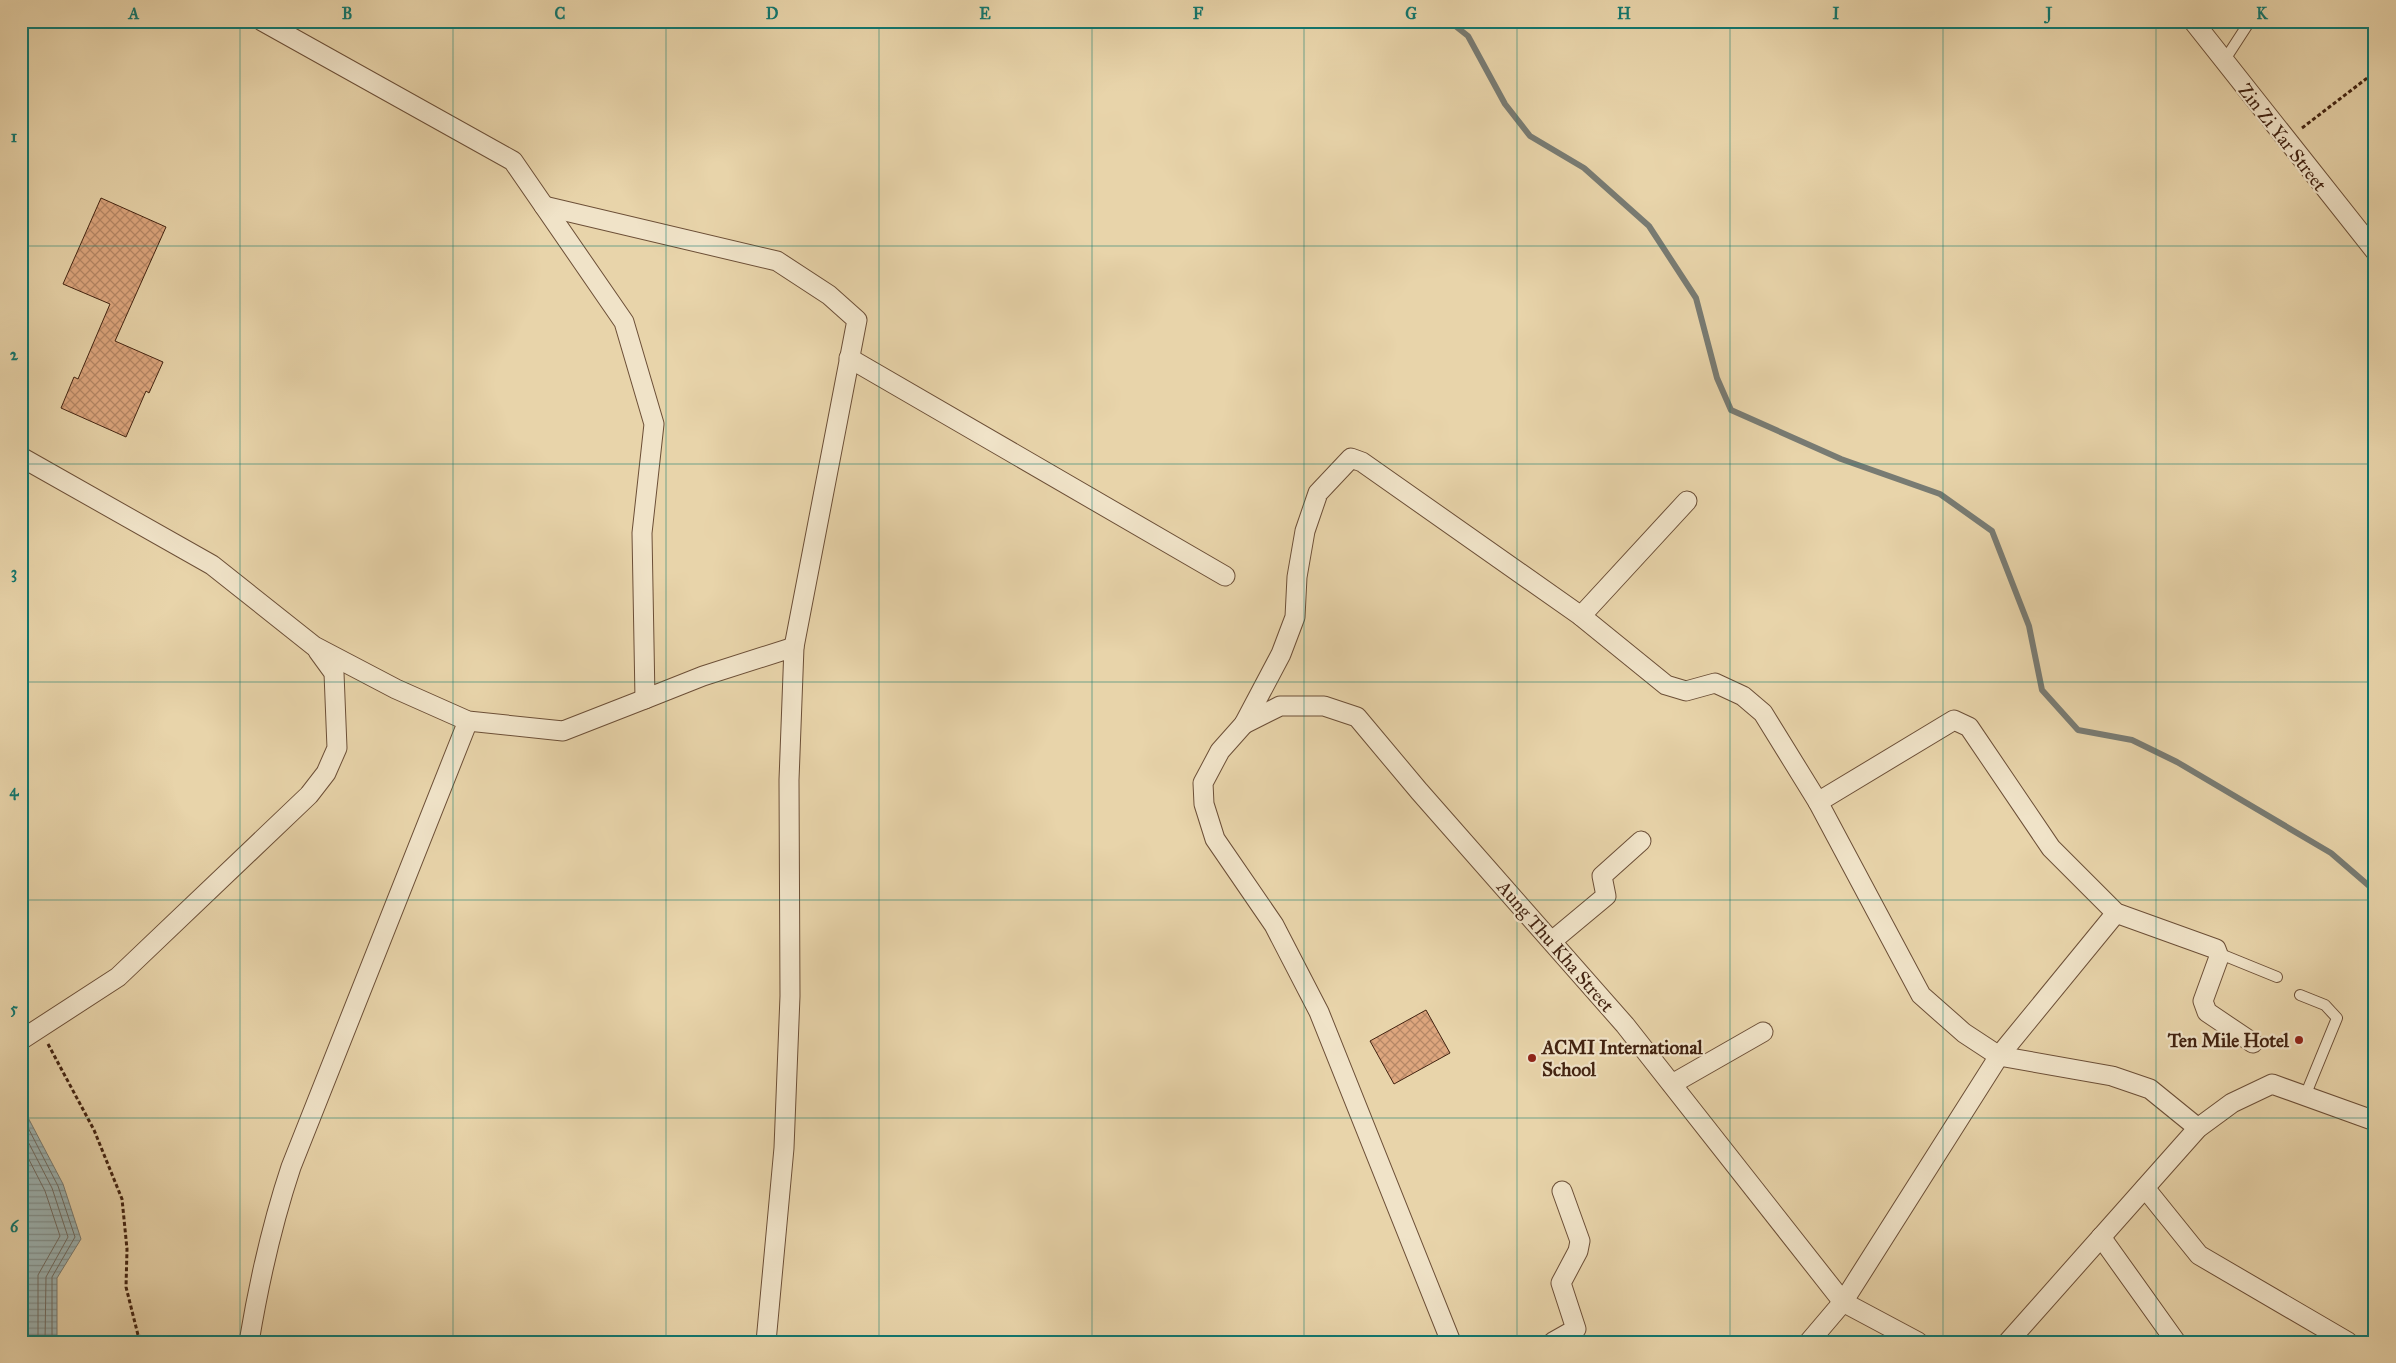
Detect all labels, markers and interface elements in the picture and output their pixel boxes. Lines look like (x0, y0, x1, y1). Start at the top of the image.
text: A (128, 4, 140, 23)
text: B (342, 4, 352, 23)
text: C (555, 4, 566, 23)
text: D (766, 4, 779, 23)
text: E (979, 4, 991, 23)
text: F (1193, 4, 1204, 23)
text: G (1405, 4, 1417, 23)
text: H (1617, 4, 1631, 23)
text: I (1833, 4, 1840, 23)
text: J (2044, 4, 2053, 24)
text: K (2256, 4, 2268, 23)
street label: Zin Zi Yar Street (2234, 79, 2332, 196)
text: 1 (11, 127, 18, 146)
text: 2 (10, 345, 19, 364)
text: 3 (11, 563, 17, 583)
text: 4 (10, 781, 20, 801)
street label: Aung Thu Kha Street (1491, 875, 1619, 1018)
text: 5 (10, 999, 18, 1018)
place label: Ten Mile Hotel (2167, 1029, 2290, 1052)
marker: Ten Mile Hotel (2293, 1034, 2305, 1046)
place label: ACMI International School (1540, 1036, 1703, 1081)
marker: ACMI International School (1526, 1052, 1538, 1064)
text: 6 (10, 1217, 19, 1236)

